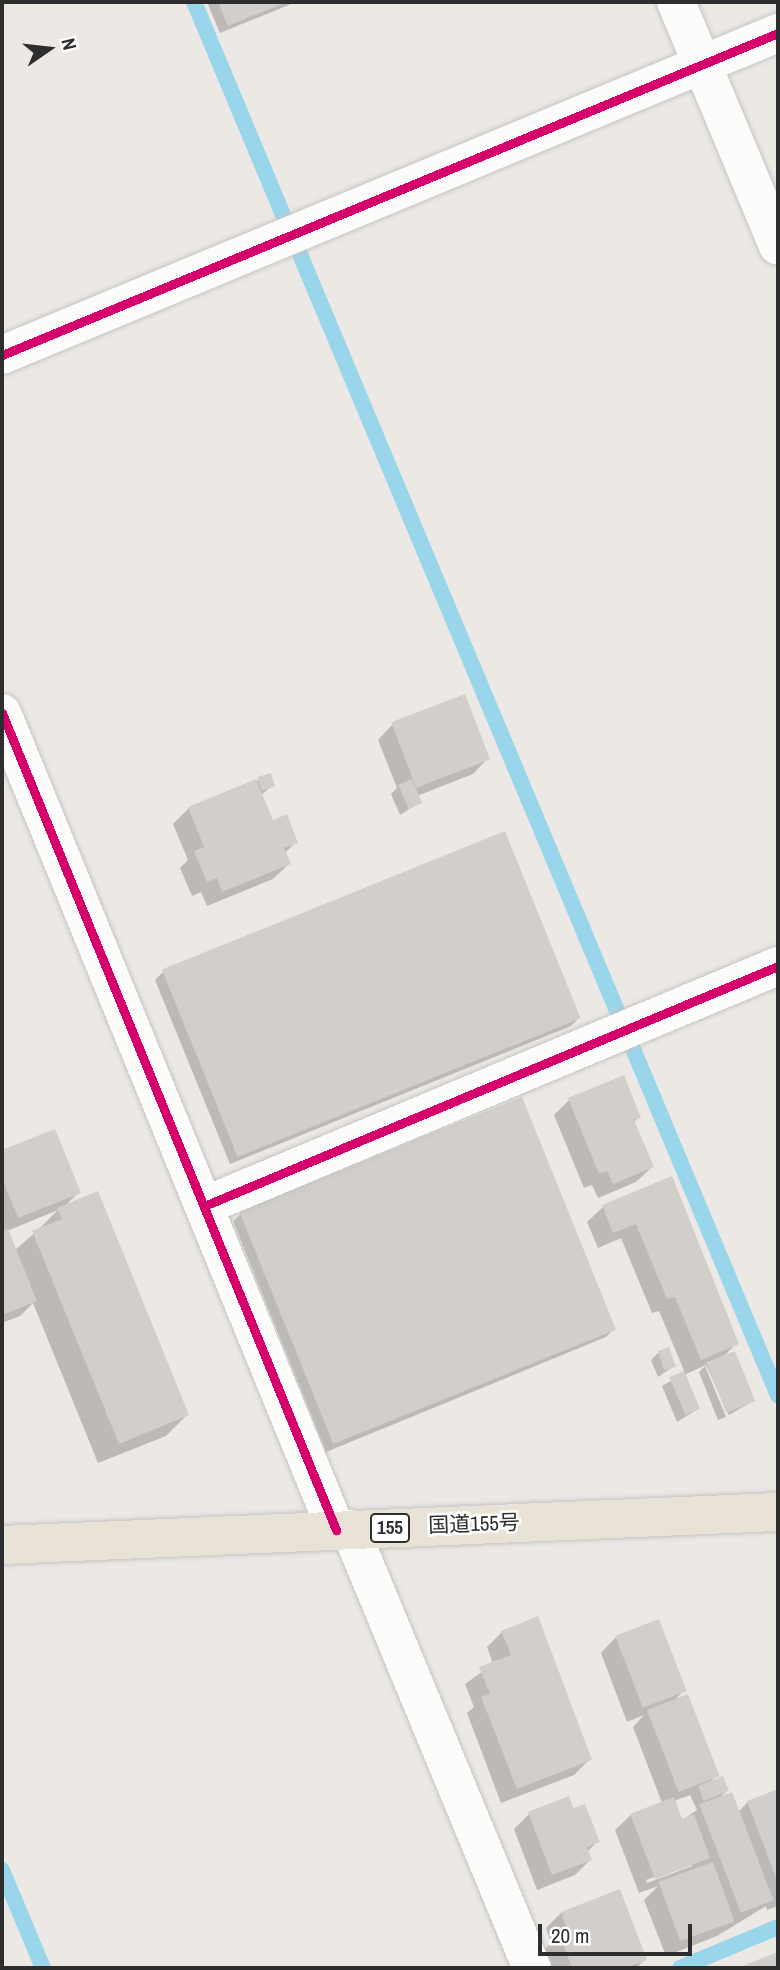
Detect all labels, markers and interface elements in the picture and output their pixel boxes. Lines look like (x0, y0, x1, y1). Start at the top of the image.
north arrow (14, 14, 84, 84)
text: N (55, 35, 83, 53)
street label: 国道155号 (428, 1510, 520, 1538)
road number: 155 (369, 1512, 411, 1544)
scale bar (542, 1910, 696, 1954)
text: 20 m (551, 1921, 589, 1950)

